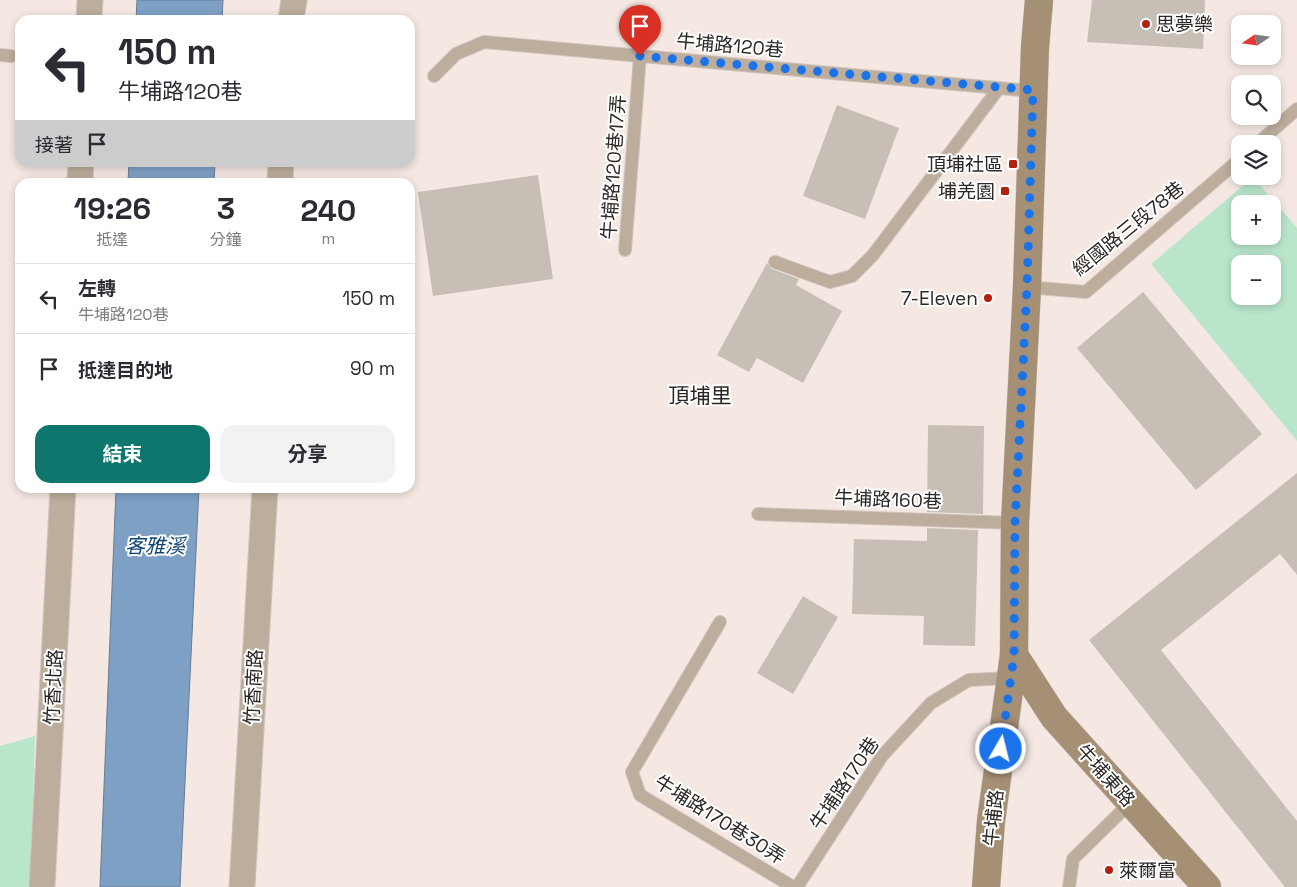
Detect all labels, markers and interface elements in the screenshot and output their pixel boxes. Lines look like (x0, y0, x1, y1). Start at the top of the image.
pin (619, 5, 661, 56)
icon: arrive (626, 12, 654, 40)
place label: 思夢樂 (1156, 12, 1213, 37)
north arrow (1231, 15, 1281, 65)
map controls (1231, 15, 1281, 305)
marker: 思夢樂 (1140, 18, 1152, 30)
street label: 牛埔路120巷 (675, 28, 785, 63)
text: 150 m (118, 30, 216, 74)
icon: left (35, 35, 100, 100)
button: search (1231, 75, 1281, 125)
text: 牛埔路120巷 (118, 77, 243, 105)
street label: 牛埔路120巷17弄 (596, 94, 631, 240)
icon: arrive (83, 130, 111, 158)
text: 接著 (35, 133, 73, 158)
button: layers (1231, 135, 1281, 185)
place label: 頂埔社區 (927, 152, 1003, 177)
marker: 頂埔社區 (1007, 158, 1019, 170)
street label: 經國路三段78巷 (1067, 176, 1189, 281)
place label: 埔羌園 (938, 179, 995, 204)
marker: 埔羌園 (999, 185, 1011, 197)
text: 19:26 (74, 189, 151, 228)
text: 3 (217, 189, 235, 228)
text: 240 (300, 191, 356, 230)
button: + (1231, 195, 1281, 245)
text: m (321, 228, 335, 249)
text: 抵達 (96, 229, 128, 250)
text: 分鐘 (210, 229, 242, 250)
button: − (1231, 255, 1281, 305)
text: 左轉 (78, 276, 116, 301)
icon: left (35, 285, 63, 313)
text: 150 m (342, 286, 395, 311)
place label: 7-Eleven (901, 286, 978, 311)
marker: 7-Eleven (982, 292, 994, 304)
text: 牛埔路120巷 (78, 304, 169, 325)
icon: arrive (35, 355, 63, 383)
text: 90 m (350, 356, 395, 381)
text: 抵達目的地 (78, 358, 173, 383)
district label: 頂埔里 (669, 382, 732, 409)
button: 結束 (35, 425, 210, 483)
button: 分享 (220, 425, 395, 483)
street label: 牛埔路160巷 (834, 485, 942, 514)
water label: 客雅溪 (125, 533, 188, 559)
street label: 竹香北路 (39, 648, 68, 726)
street label: 竹香南路 (239, 648, 268, 726)
position arrow (974, 722, 1026, 774)
street label: 牛埔路170巷 (804, 732, 885, 834)
street label: 牛埔東路 (1071, 739, 1140, 812)
street label: 牛埔路170巷30弄 (650, 769, 790, 870)
street label: 牛埔路 (978, 788, 1009, 848)
place label: 萊爾富 (1119, 858, 1176, 883)
marker: 萊爾富 (1103, 864, 1115, 876)

